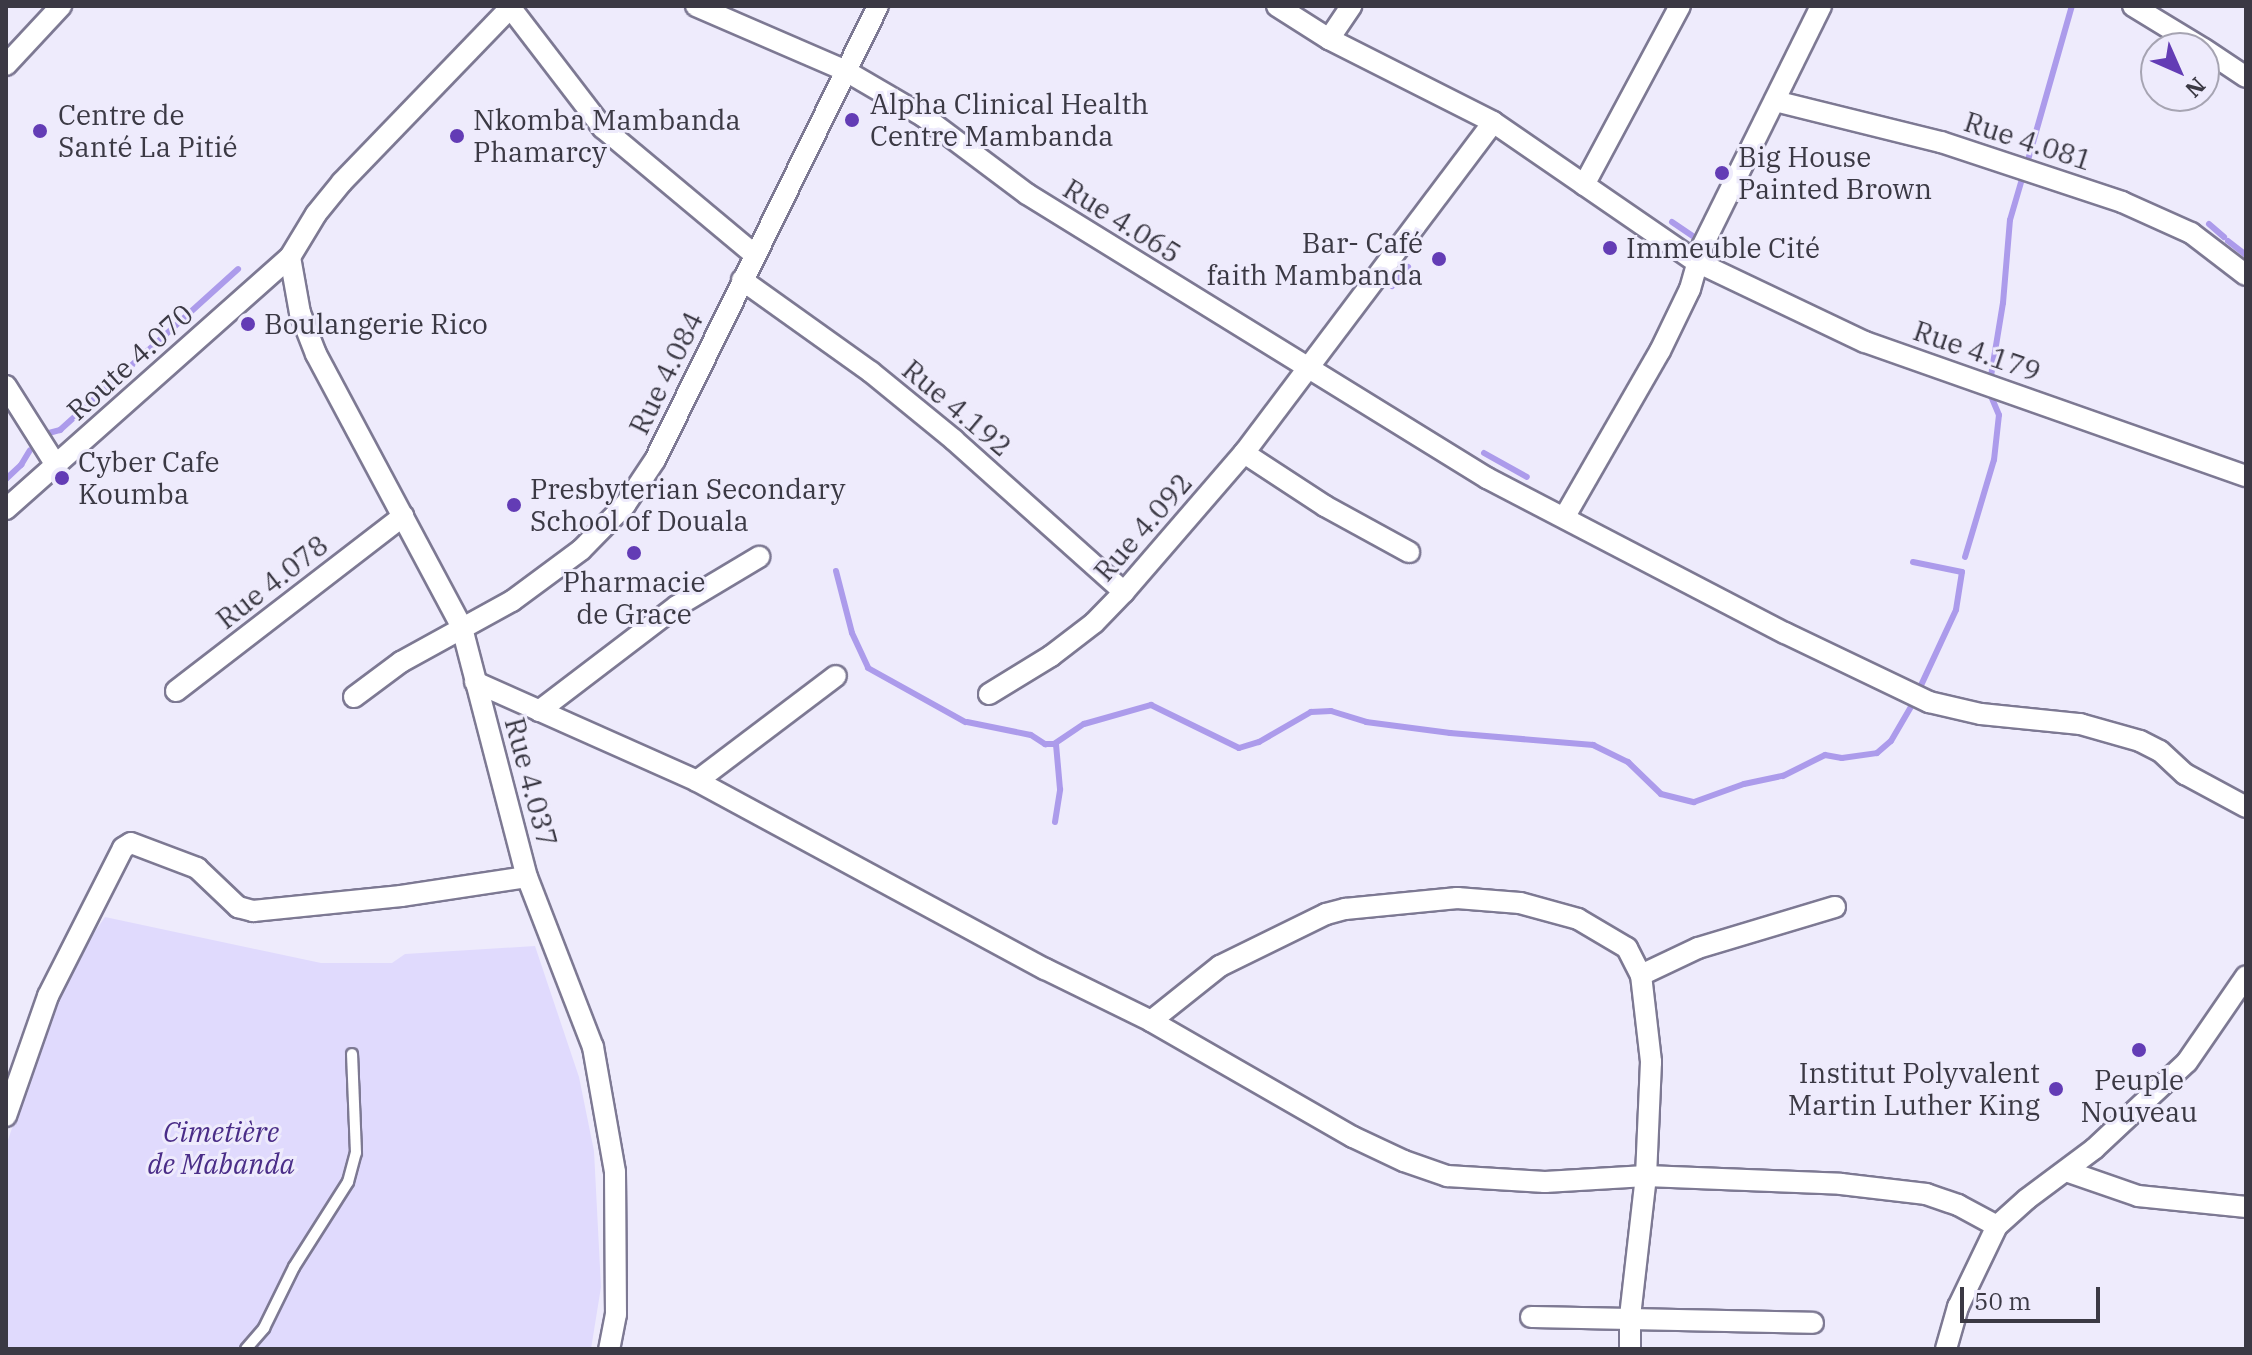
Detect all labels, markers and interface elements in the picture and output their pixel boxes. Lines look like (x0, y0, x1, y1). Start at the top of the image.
north arrow (2140, 32, 2220, 112)
text: N (2180, 72, 2212, 104)
place label: Alpha Clinical Health Centre Mambanda (870, 87, 1149, 153)
place label: Centre de Santé La Pitié (58, 98, 237, 164)
place label: Nkomba Mambanda Phamarcy (473, 103, 741, 169)
street label: Rue 4.081 (1960, 105, 2096, 177)
marker: Alpha Clinical Health Centre Mambanda (841, 109, 863, 131)
marker: Centre de Santé La Pitié (29, 120, 51, 142)
marker: Nkomba Mambanda Phamarcy (448, 127, 466, 145)
place label: Big House Painted Brown (1738, 140, 1932, 206)
marker: Big House Painted Brown (1713, 164, 1731, 182)
street label: Rue 4.065 (1057, 172, 1187, 270)
place label: Bar- Café faith Mambanda (1207, 226, 1423, 292)
place label: Immeuble Cité (1626, 231, 1820, 265)
marker: Immeuble Cité (1601, 239, 1619, 257)
marker: Bar- Café faith Mambanda (1430, 250, 1448, 268)
street label: Route 4.070 (60, 297, 200, 427)
street label: Rue 4.084 (622, 306, 710, 440)
place label: Boulangerie Rico (264, 307, 488, 341)
street label: Rue 4.179 (1909, 314, 2045, 388)
marker: Boulangerie Rico (239, 315, 257, 333)
street label: Rue 4.192 (896, 353, 1018, 463)
place label: Cyber Cafe Koumba (78, 445, 220, 511)
street label: Rue 4.092 (1087, 466, 1199, 588)
marker: Cyber Cafe Koumba (53, 469, 71, 487)
place label: Presbyterian Secondary School of Douala (530, 472, 846, 538)
marker: Presbyterian Secondary School of Douala (505, 496, 523, 514)
street label: Rue 4.078 (210, 528, 334, 636)
marker: Pharmacie de Grace (625, 544, 643, 562)
place label: Pharmacie de Grace (563, 565, 705, 631)
street label: Rue 4.037 (498, 714, 564, 850)
marker: Peuple Nouveau (2130, 1041, 2148, 1059)
place label: Institut Polyvalent Martin Luther King (1788, 1056, 2040, 1122)
place label: Peuple Nouveau (2080, 1063, 2198, 1129)
marker: Institut Polyvalent Martin Luther King (2047, 1080, 2065, 1098)
park label: Cimetière de Mabanda (147, 1115, 295, 1181)
scale bar (1964, 1271, 2104, 1321)
text: 50 m (1974, 1285, 2031, 1317)

